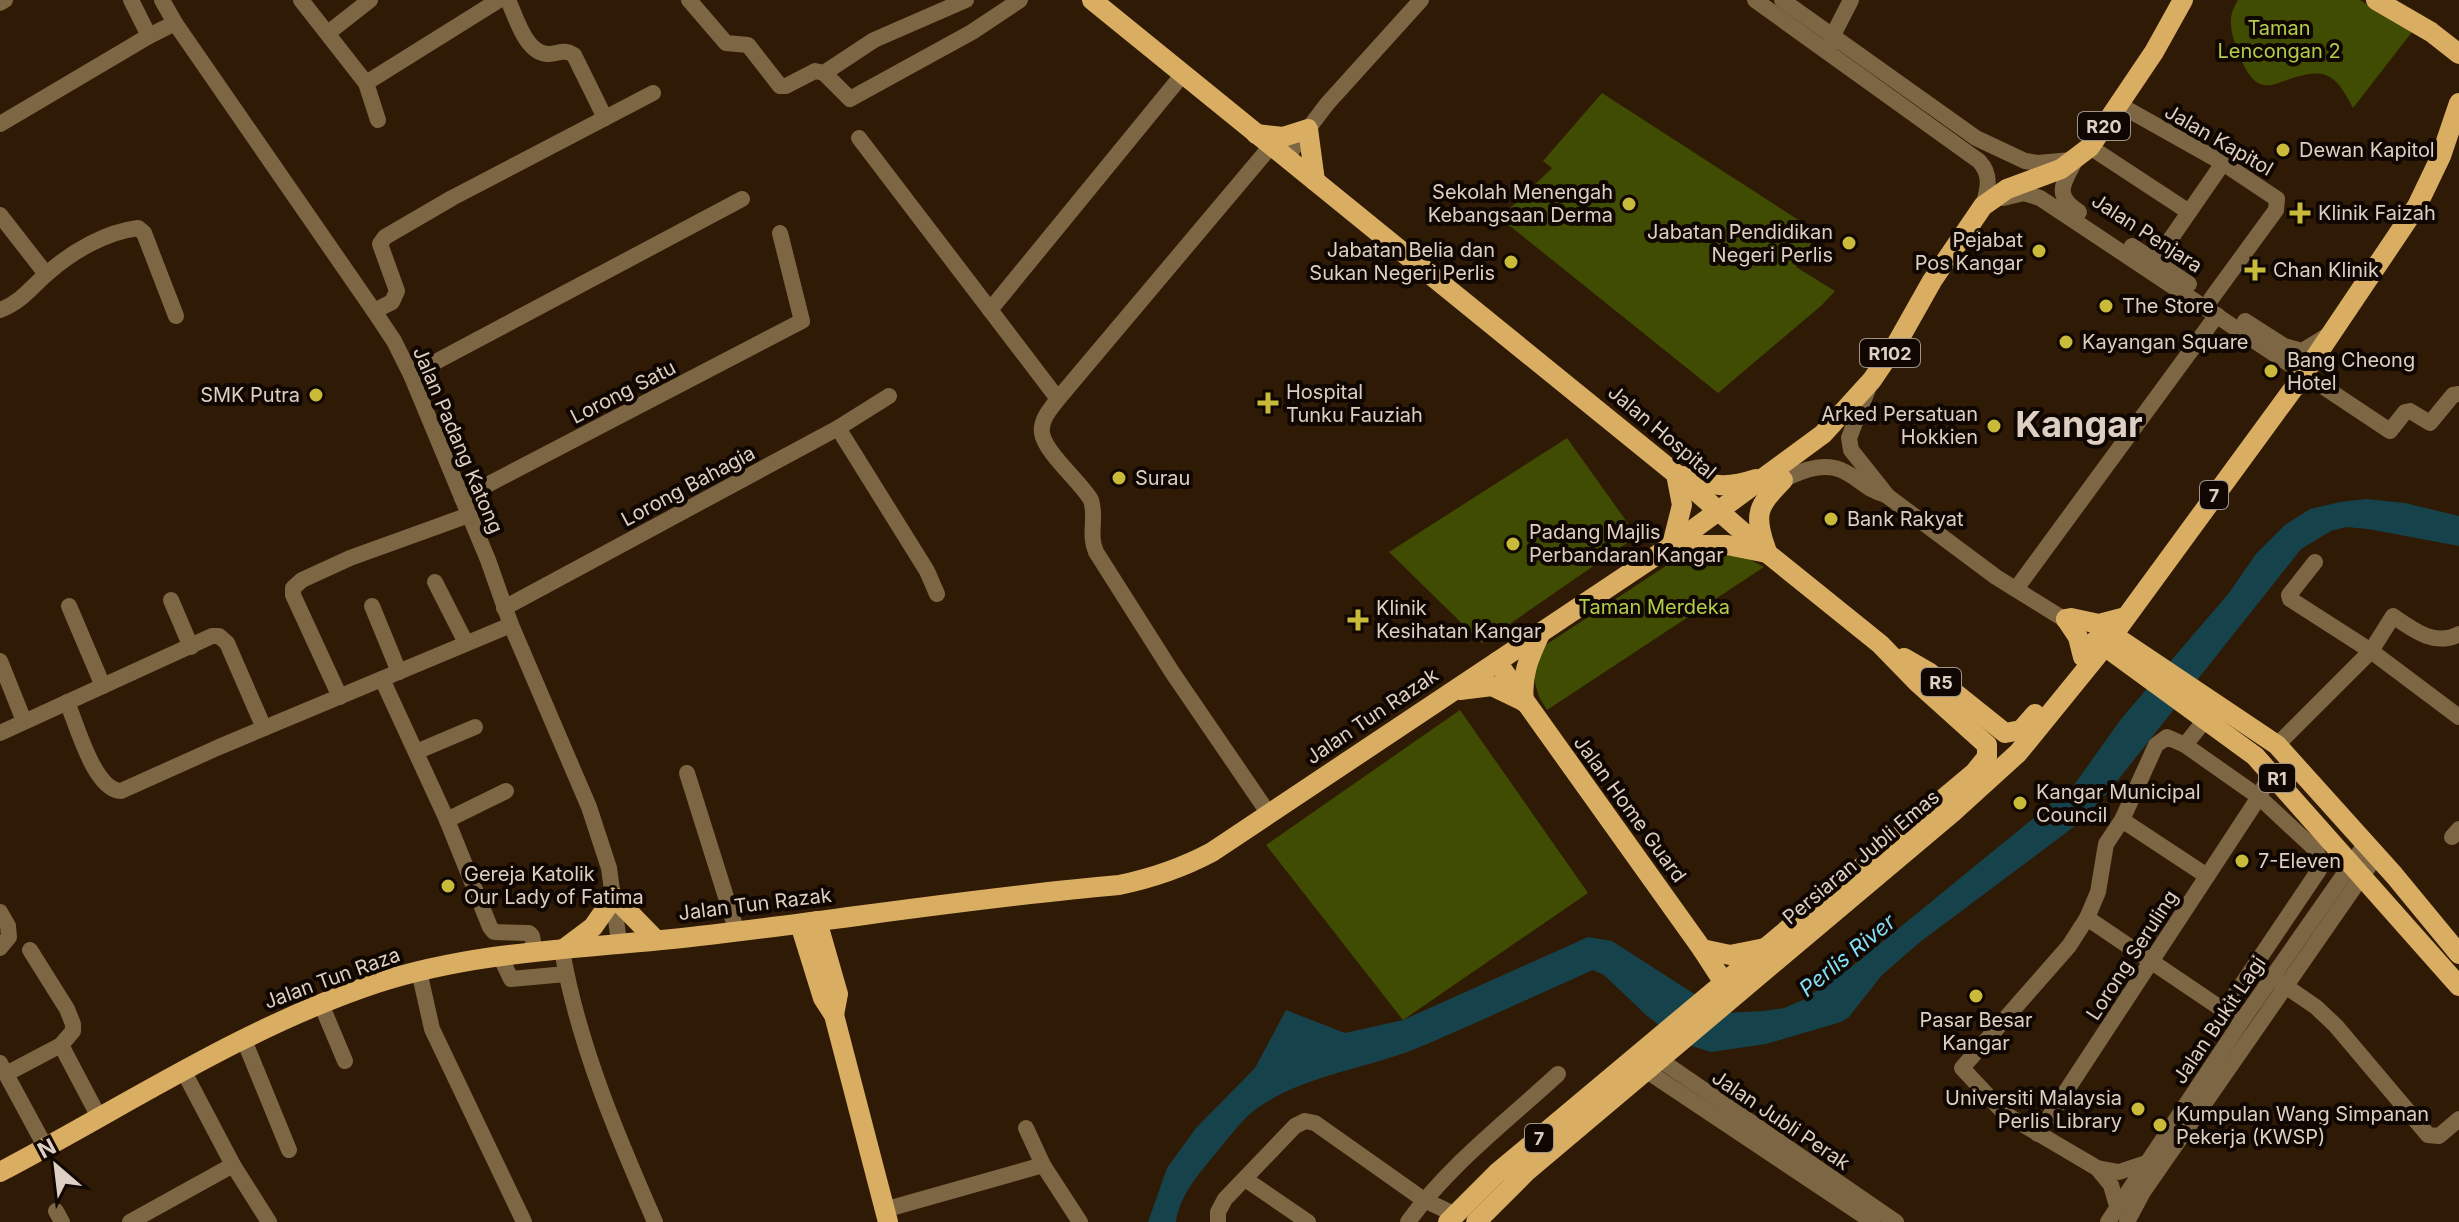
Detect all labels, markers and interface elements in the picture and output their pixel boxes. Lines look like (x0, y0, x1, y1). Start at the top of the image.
park label: Taman Lencongan 2 (2217, 16, 2341, 63)
street label: Jalan Kapitol (2161, 99, 2277, 181)
road number: R20 (2078, 112, 2130, 140)
place label: Dewan Kapitol (2299, 138, 2435, 162)
marker: Dewan Kapitol (2274, 141, 2292, 159)
place label: Sekolah Menengah Kebangsaan Derma (1428, 180, 1613, 227)
street label: Jalan Penjara (2087, 188, 2207, 278)
marker: Sekolah Menengah Kebangsaan Derma (1620, 195, 1638, 213)
place label: Klinik Faizah (2318, 201, 2436, 225)
marker: Klinik Faizah (2289, 202, 2311, 224)
place label: Jabatan Pendidikan Negeri Perlis (1647, 220, 1833, 267)
place label: Pejabat Pos Kangar (1915, 228, 2023, 275)
marker: Jabatan Pendidikan Negeri Perlis (1840, 234, 1858, 252)
place label: Jabatan Belia dan Sukan Negeri Perlis (1309, 238, 1495, 285)
marker: Pejabat Pos Kangar (2030, 242, 2048, 260)
marker: Jabatan Belia dan Sukan Negeri Perlis (1502, 253, 1520, 271)
place label: Chan Klinik (2273, 258, 2379, 282)
marker: Chan Klinik (2244, 259, 2266, 281)
place label: The Store (2122, 294, 2214, 318)
marker: The Store (2097, 297, 2115, 315)
place label: Kayangan Square (2082, 330, 2249, 354)
marker: Kayangan Square (2057, 333, 2075, 351)
road number: R102 (1860, 339, 1920, 367)
street label: Jalan Padang Katong (408, 343, 508, 537)
place label: Bang Cheong Hotel (2287, 348, 2415, 395)
street label: Lorong Satu (566, 355, 680, 429)
marker: Bang Cheong Hotel (2262, 362, 2280, 380)
place label: Hospital Tunku Fauziah (1286, 380, 1423, 427)
street label: Jalan Hospital (1603, 380, 1721, 484)
place label: SMK Putra (200, 383, 300, 407)
marker: SMK Putra (307, 386, 325, 404)
marker: Hospital Tunku Fauziah (1257, 392, 1279, 414)
place label: Arked Persatuan Hokkien (1821, 402, 1978, 449)
district label: Kangar (2015, 402, 2143, 446)
marker: Arked Persatuan Hokkien (1985, 417, 2003, 435)
street label: Lorong Bahagia (617, 441, 759, 531)
place label: Surau (1135, 466, 1190, 490)
marker: Surau (1110, 469, 1128, 487)
road number: 7 (2200, 481, 2228, 509)
place label: Bank Rakyat (1847, 507, 1964, 531)
marker: Bank Rakyat (1822, 510, 1840, 528)
place label: Padang Majlis Perbandaran Kangar (1529, 520, 1724, 567)
marker: Padang Majlis Perbandaran Kangar (1504, 535, 1522, 553)
park label: Taman Merdeka (1578, 595, 1730, 619)
place label: Klinik Kesihatan Kangar (1376, 596, 1542, 643)
marker: Klinik Kesihatan Kangar (1347, 609, 1369, 631)
street label: Jalan Tun Razak (1301, 663, 1443, 769)
road number: R5 (1921, 668, 1961, 696)
street label: Jalan Home Guard (1569, 731, 1691, 887)
road number: R1 (2259, 764, 2295, 792)
place label: Kangar Municipal Council (2036, 780, 2200, 827)
street label: Persiaran Jubli Emas (1778, 785, 1944, 929)
marker: Kangar Municipal Council (2011, 794, 2029, 812)
place label: 7-Eleven (2258, 849, 2341, 873)
marker: 7-Eleven (2233, 852, 2251, 870)
place label: Gereja Katolik Our Lady of Fatima (464, 862, 644, 909)
marker: Gereja Katolik Our Lady of Fatima (439, 877, 457, 895)
street label: Jalan Tun Razak (677, 883, 833, 925)
street label: Lorong Seruling (2081, 886, 2183, 1024)
water label: Perlis River (1794, 908, 1901, 1002)
street label: Jalan Tun Raza (261, 942, 403, 1014)
street label: Jalan Bukit Lagi (2167, 952, 2271, 1088)
marker: Pasar Besar Kangar (1967, 987, 1985, 1005)
place label: Pasar Besar Kangar (1919, 1008, 2033, 1055)
street label: Jalan Jubli Perak (1708, 1065, 1854, 1175)
place label: Universiti Malaysia Perlis Library (1945, 1086, 2122, 1133)
marker: Universiti Malaysia Perlis Library (2129, 1100, 2147, 1118)
place label: Kumpulan Wang Simpanan Pekerja (KWSP) (2176, 1102, 2429, 1149)
marker: Kumpulan Wang Simpanan Pekerja (KWSP) (2151, 1116, 2169, 1134)
road number: 7 (1525, 1124, 1553, 1152)
north arrow (16, 1126, 96, 1206)
text: N (33, 1133, 60, 1164)

